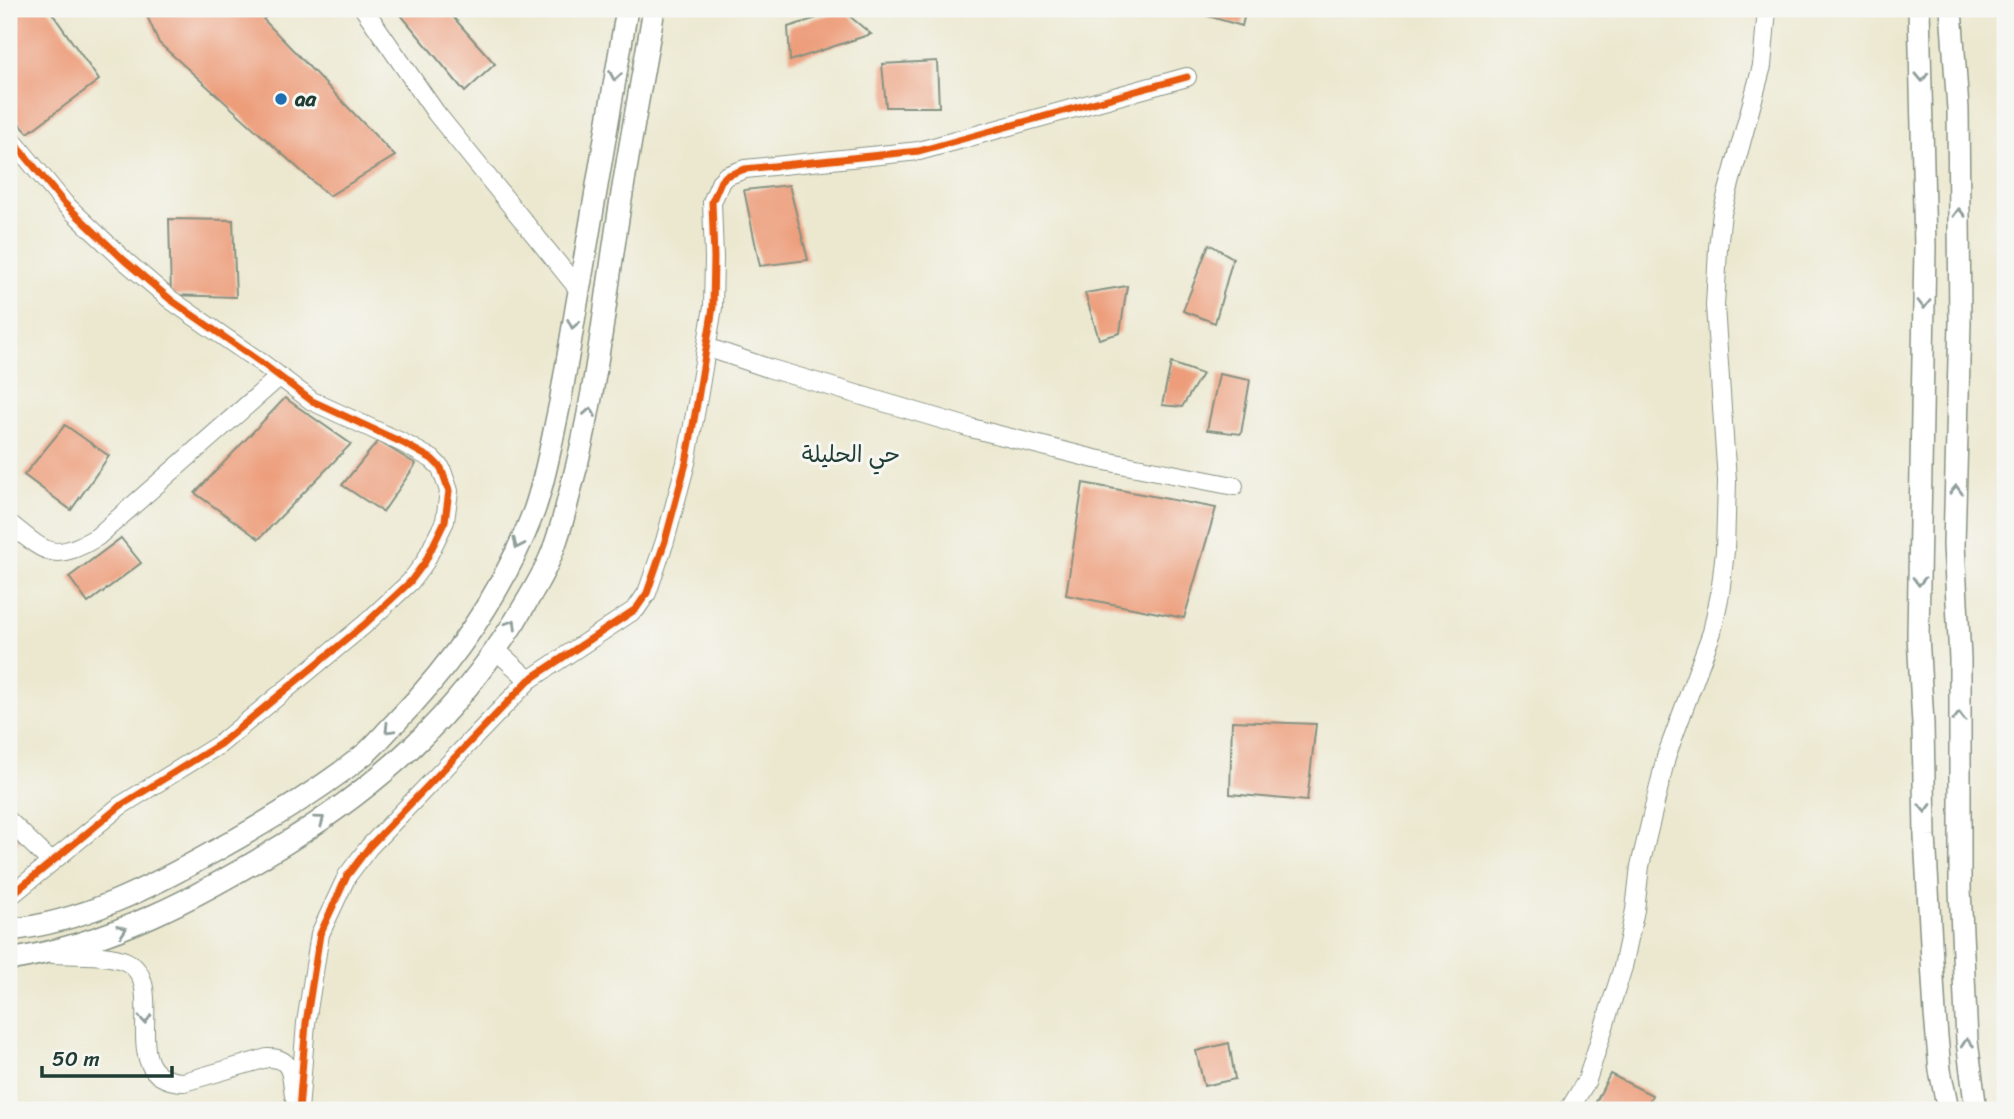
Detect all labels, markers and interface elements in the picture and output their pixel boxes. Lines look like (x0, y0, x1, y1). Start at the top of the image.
one-way arrow (608, 70, 623, 82)
one-way arrow (1914, 72, 1929, 83)
place label: aa (294, 80, 318, 118)
marker: aa (273, 91, 289, 107)
one-way arrow (1951, 208, 1967, 218)
one-way arrow (1916, 300, 1932, 310)
one-way arrow (567, 318, 582, 330)
one-way arrow (582, 406, 597, 418)
district label: حي الحليلة (802, 434, 900, 475)
one-way arrow (1948, 484, 1964, 495)
one-way arrow (512, 537, 526, 549)
one-way arrow (1911, 576, 1927, 587)
one-way arrow (504, 619, 517, 632)
one-way arrow (1952, 712, 1967, 723)
one-way arrow (384, 721, 397, 734)
one-way arrow (1917, 803, 1933, 814)
one-way arrow (312, 816, 325, 828)
one-way arrow (115, 924, 127, 938)
one-way arrow (137, 1013, 152, 1024)
scale bar (42, 1035, 172, 1079)
one-way arrow (1960, 1037, 1975, 1048)
text: 50 m (52, 1040, 100, 1078)

